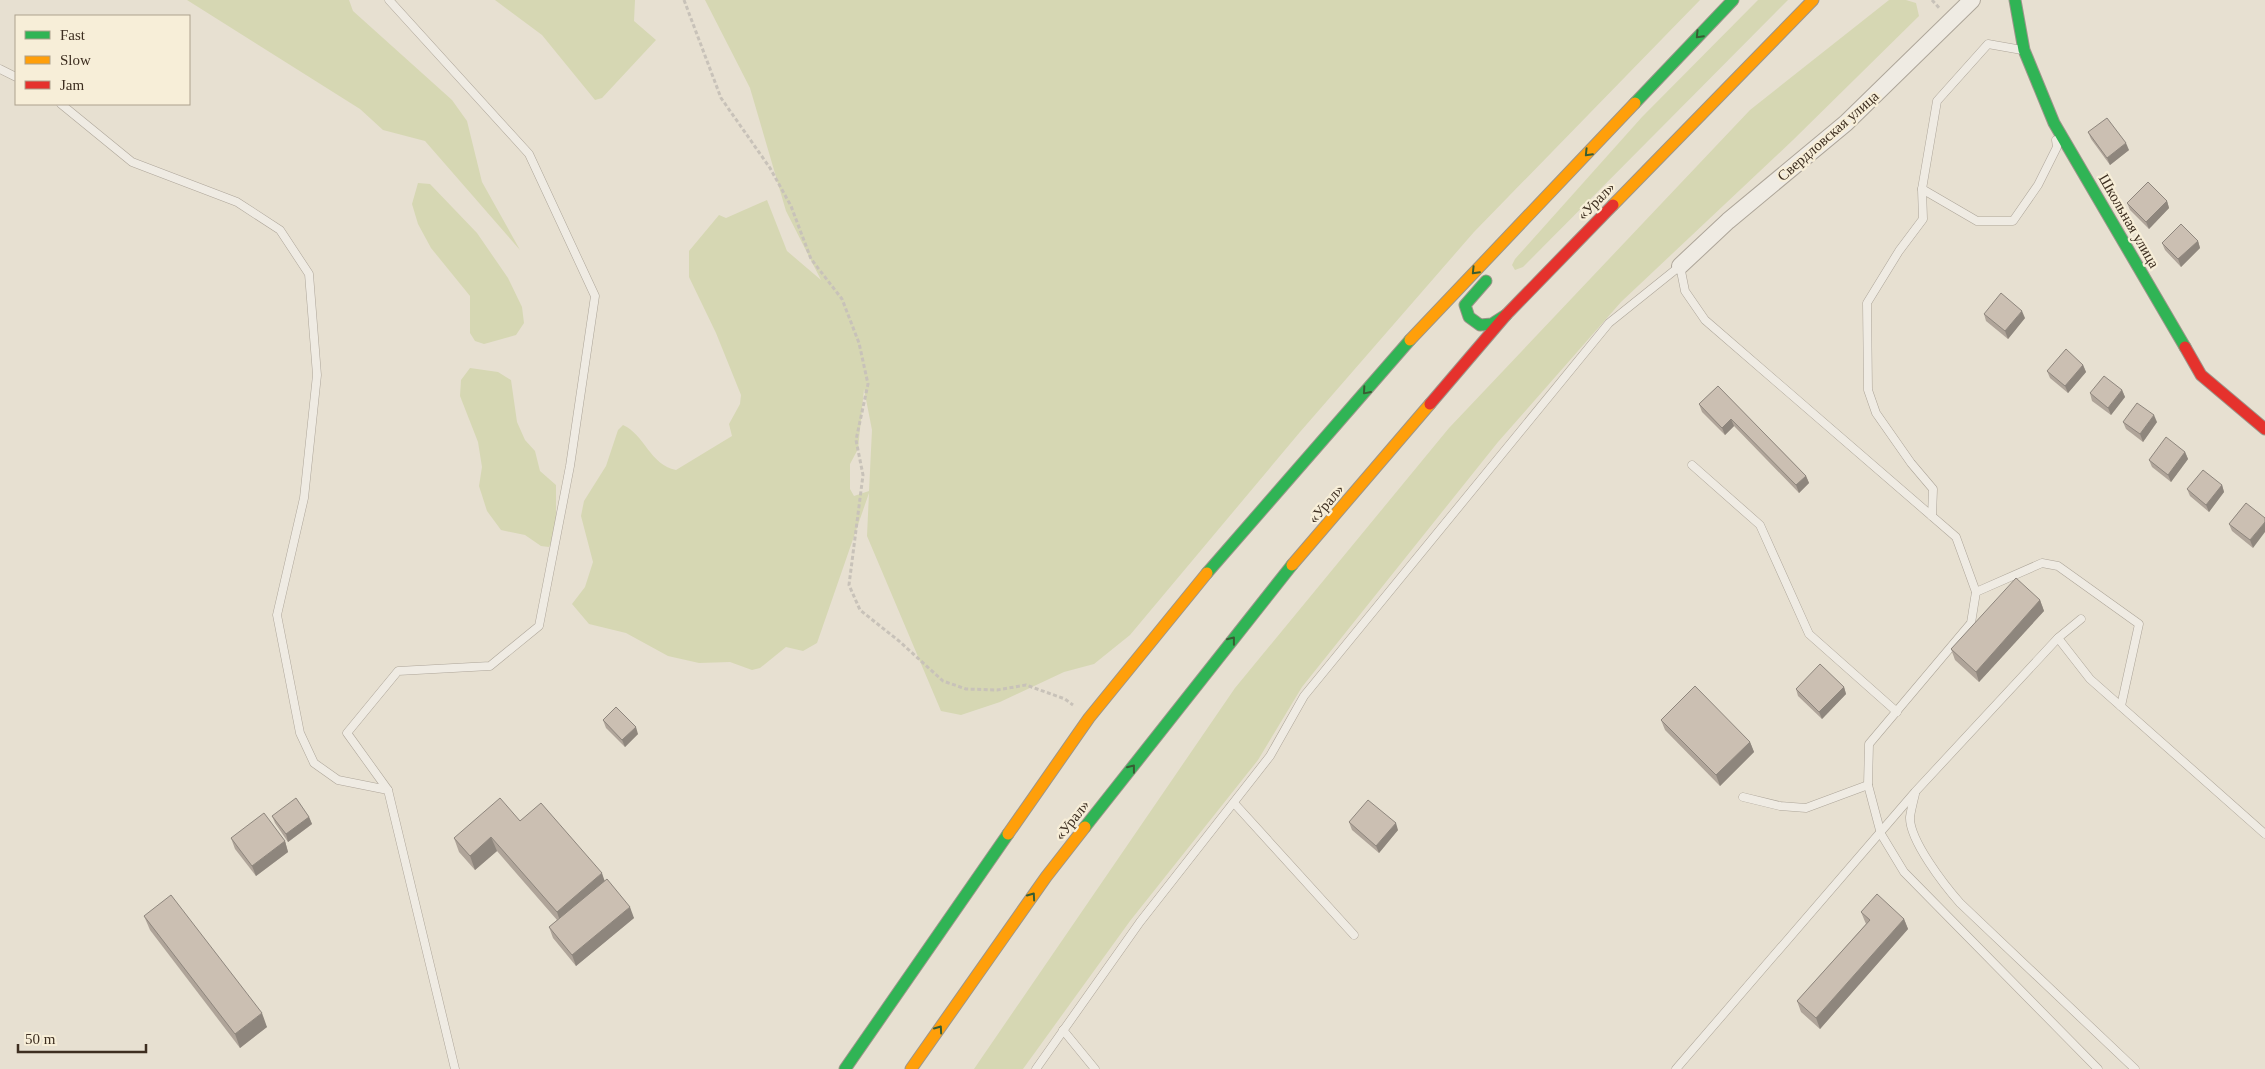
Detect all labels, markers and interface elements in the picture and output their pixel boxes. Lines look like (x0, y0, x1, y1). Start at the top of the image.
legend (15, 15, 190, 105)
text: Fast (60, 27, 86, 43)
one-way arrow (1696, 30, 1705, 39)
text: Slow (60, 52, 91, 68)
text: Jam (60, 77, 84, 93)
street label: Свердловская улица (1774, 88, 1882, 184)
one-way arrow (1584, 147, 1593, 156)
street label: Школьная улица (2096, 171, 2163, 271)
street label: «Урал» (1574, 179, 1618, 223)
one-way arrow (1472, 265, 1481, 274)
one-way arrow (1363, 385, 1372, 394)
street label: «Урал» (1305, 481, 1347, 527)
one-way arrow (1227, 637, 1235, 646)
one-way arrow (1126, 765, 1134, 774)
street label: «Урал» (1052, 797, 1092, 843)
one-way arrow (1026, 892, 1035, 902)
scale bar (18, 1022, 145, 1054)
one-way arrow (933, 1025, 942, 1035)
text: 50 m (25, 1031, 56, 1047)

